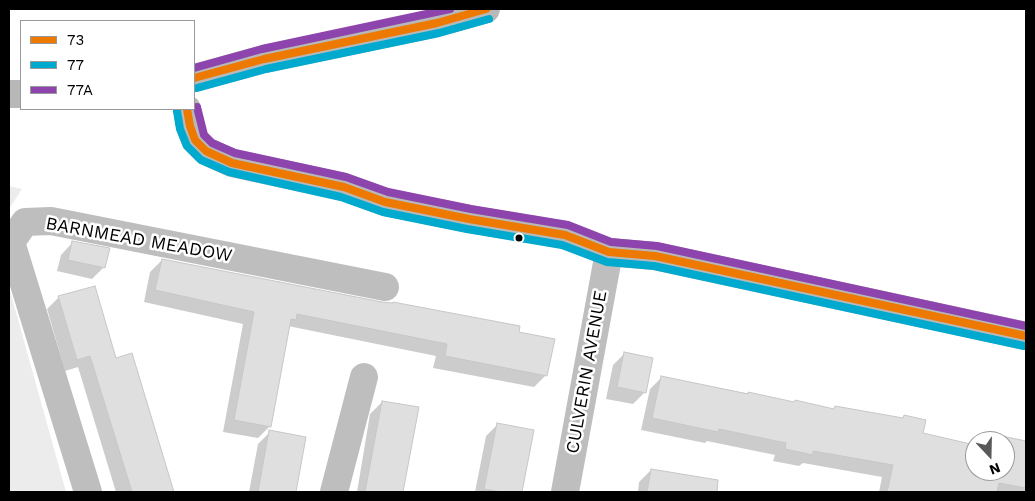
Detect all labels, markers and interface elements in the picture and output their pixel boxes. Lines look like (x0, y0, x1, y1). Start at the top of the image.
legend (20, 20, 195, 110)
text: 73 (67, 31, 84, 49)
text: 77 (67, 56, 84, 74)
text: 77A (67, 81, 93, 99)
street label: BARNMEAD MEADOW (44, 213, 234, 267)
unlabelled marker (514, 233, 524, 243)
street label: CULVERIN AVENUE (562, 289, 612, 455)
north arrow (965, 431, 1015, 481)
text: N (987, 460, 1003, 478)

